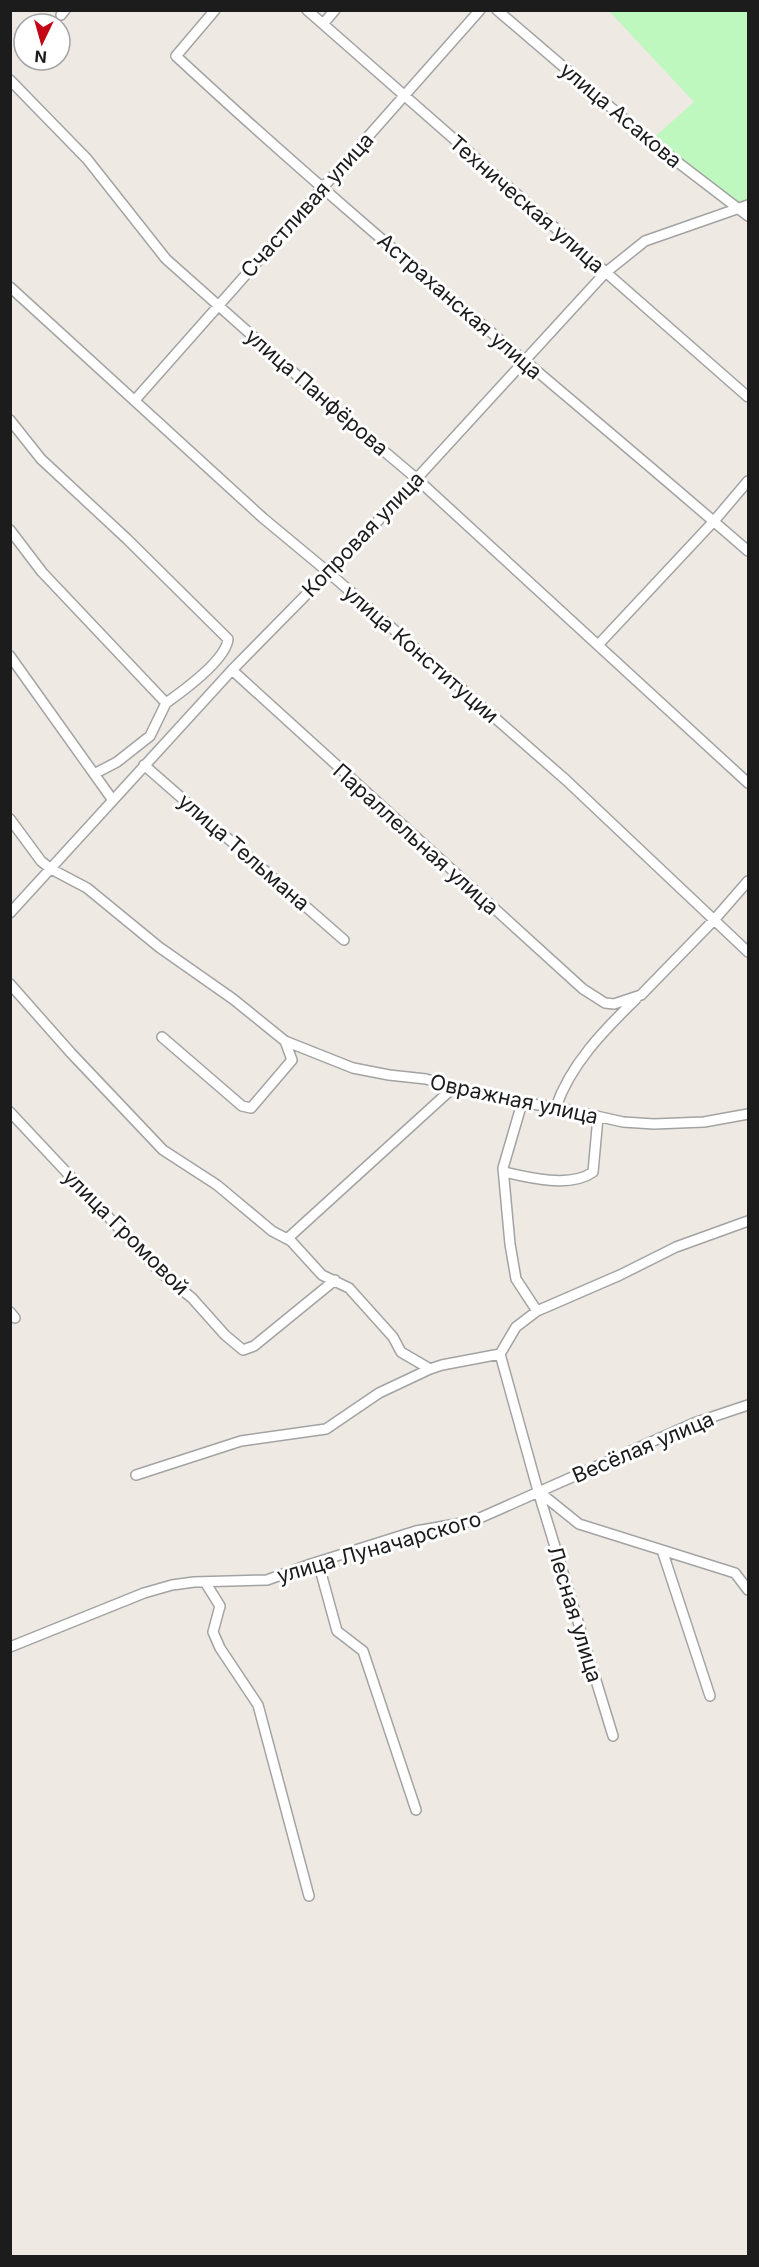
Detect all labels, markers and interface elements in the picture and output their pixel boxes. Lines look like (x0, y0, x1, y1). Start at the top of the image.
north arrow (12, 12, 72, 72)
text: N (34, 46, 48, 67)
street label: улица Асакова (555, 57, 687, 173)
street label: Счастливая улица (235, 127, 379, 283)
street label: Техническая улица (445, 130, 609, 278)
street label: Астраханская улица (373, 228, 547, 384)
street label: улица Панфёрова (240, 323, 394, 461)
street label: Копровая улица (297, 466, 429, 602)
street label: улица Конституции (338, 580, 504, 728)
street label: Параллельная улица (328, 758, 504, 920)
street label: улица Тельмана (173, 788, 315, 916)
street label: Овражная улица (428, 1069, 600, 1129)
street label: улица Громовой (58, 1164, 194, 1300)
street label: Весёлая улица (568, 1406, 718, 1488)
street label: улица Луначарского (274, 1506, 484, 1588)
street label: Лесная улица (542, 1543, 608, 1685)

